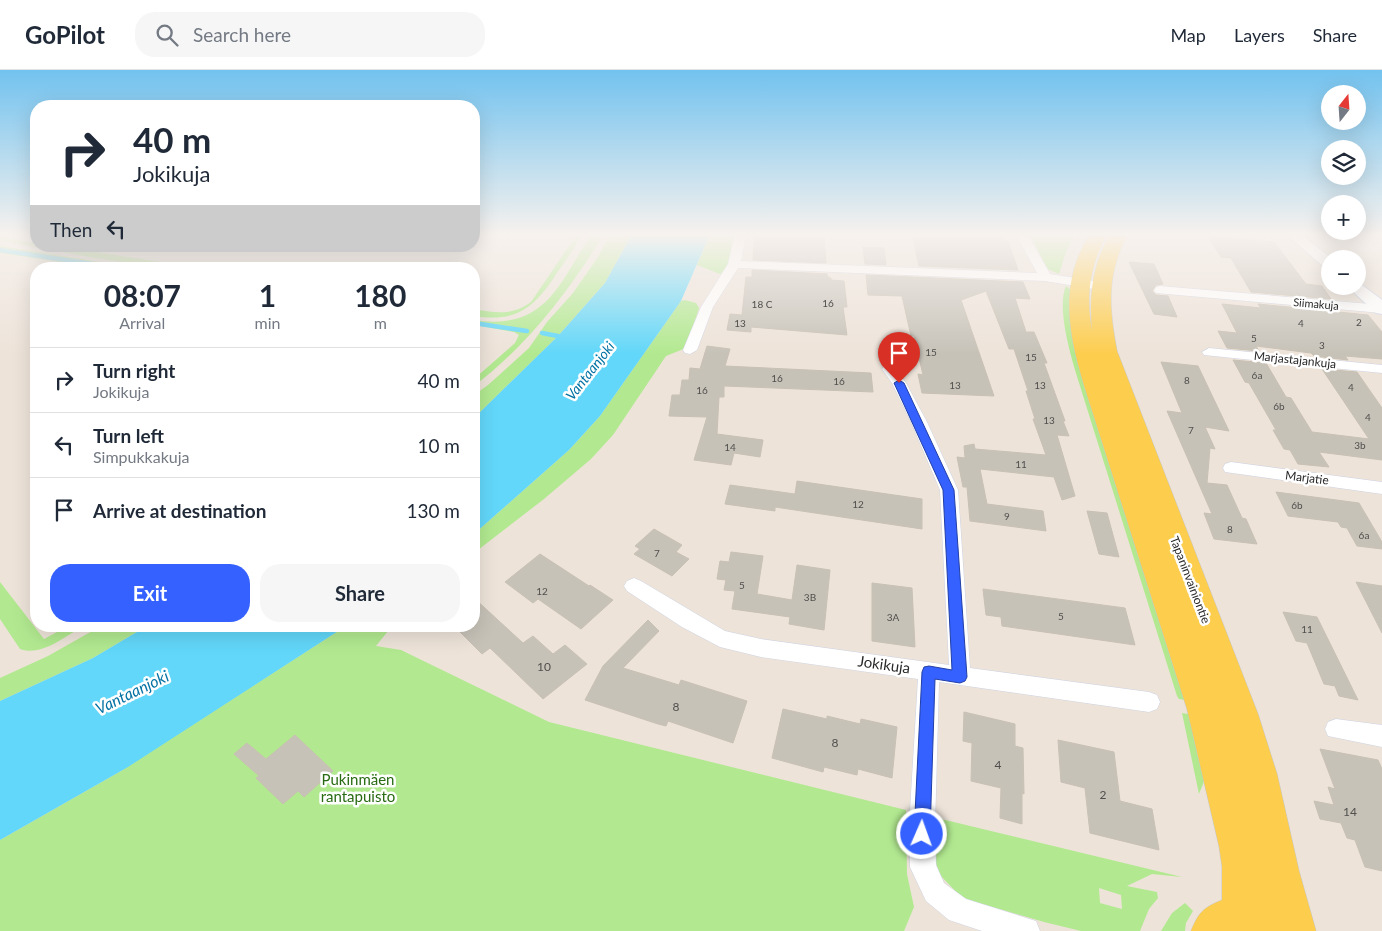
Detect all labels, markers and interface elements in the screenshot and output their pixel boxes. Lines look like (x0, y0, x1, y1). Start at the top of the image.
search box (135, 12, 485, 57)
text: GoPilot (25, 20, 105, 49)
icon: search (153, 21, 181, 49)
text: Search here (193, 23, 291, 46)
text: Map (1170, 24, 1206, 46)
text: Layers (1234, 24, 1285, 46)
text: Share (1313, 24, 1357, 46)
north arrow (1321, 85, 1366, 130)
map controls (1321, 85, 1366, 295)
text: 40 m (133, 118, 211, 160)
icon: right (50, 120, 115, 185)
button: layers (1321, 140, 1366, 185)
text: Jokikuja (133, 160, 210, 187)
button: + (1321, 195, 1366, 240)
icon: left (102, 215, 130, 243)
text: Then (50, 218, 92, 241)
button: − (1321, 250, 1366, 295)
text: 08:07 (104, 277, 181, 313)
text: 1 (259, 277, 276, 313)
text: 180 (354, 277, 406, 313)
street label: Siimakuja (1293, 295, 1339, 312)
house number: 16 (822, 297, 834, 309)
house number: 18 C (752, 298, 773, 310)
text: Arrival (119, 313, 165, 332)
text: min (255, 313, 281, 332)
text: m (374, 313, 387, 332)
house number: 2 (1356, 316, 1362, 328)
house number: 13 (734, 317, 746, 329)
house number: 4 (1298, 317, 1304, 329)
pin (878, 332, 920, 383)
house number: 5 (1251, 332, 1257, 344)
water label: Vantaanjoki (562, 338, 618, 403)
icon: arrive (885, 339, 913, 367)
house number: 3 (1319, 339, 1325, 351)
house number: 15 (925, 346, 937, 358)
street label: Marjastajankuja (1253, 348, 1337, 371)
house number: 15 (1025, 351, 1037, 363)
text: Turn right (93, 359, 175, 382)
icon: right (50, 366, 78, 394)
text: 40 m (417, 369, 460, 392)
house number: 6a (1252, 369, 1262, 381)
house number: 16 (771, 372, 783, 384)
house number: 8 (1184, 374, 1190, 386)
house number: 16 (833, 375, 845, 387)
house number: 13 (949, 379, 961, 391)
house number: 13 (1034, 379, 1046, 391)
house number: 4 (1348, 381, 1354, 393)
text: Jokikuja (93, 382, 149, 401)
house number: 16 (696, 384, 708, 396)
house number: 6b (1273, 400, 1285, 412)
house number: 4 (1365, 411, 1371, 423)
house number: 13 (1043, 414, 1055, 426)
text: Turn left (93, 424, 164, 447)
house number: 7 (1188, 424, 1194, 436)
icon: left (50, 431, 78, 459)
text: 10 m (417, 434, 460, 457)
house number: 3b (1354, 439, 1366, 451)
house number: 14 (724, 441, 736, 453)
text: Simpukkakuja (93, 447, 190, 466)
house number: 11 (1015, 458, 1027, 470)
street label: Marjatie (1284, 467, 1330, 488)
icon: arrive (50, 496, 78, 524)
house number: 12 (852, 498, 864, 510)
text: Arrive at destination (93, 499, 266, 522)
text: 130 m (406, 499, 460, 522)
house number: 6b (1291, 499, 1303, 511)
house number: 9 (1004, 510, 1010, 522)
house number: 8 (1227, 523, 1233, 535)
house number: 6a (1359, 529, 1369, 541)
street label: Tapaninvainiontie (1167, 534, 1214, 626)
house number: 7 (654, 547, 660, 559)
button: Exit (50, 564, 250, 622)
button: Share (260, 564, 460, 622)
house number: 5 (739, 579, 745, 591)
house number: 12 (536, 585, 548, 597)
house number: 3B (804, 591, 816, 603)
house number: 5 (1058, 610, 1064, 622)
house number: 3A (887, 611, 900, 623)
house number: 11 (1301, 623, 1313, 635)
street label: Jokikuja (857, 651, 912, 677)
house number: 10 (537, 659, 551, 674)
water label: Vantaanjoki (92, 666, 172, 717)
house number: 8 (673, 699, 680, 714)
house number: 8 (832, 735, 839, 750)
house number: 4 (995, 757, 1002, 772)
park label: Pukinmäen rantapuisto (321, 770, 395, 805)
house number: 2 (1100, 787, 1107, 802)
house number: 14 (1343, 804, 1357, 819)
position arrow (895, 807, 947, 859)

